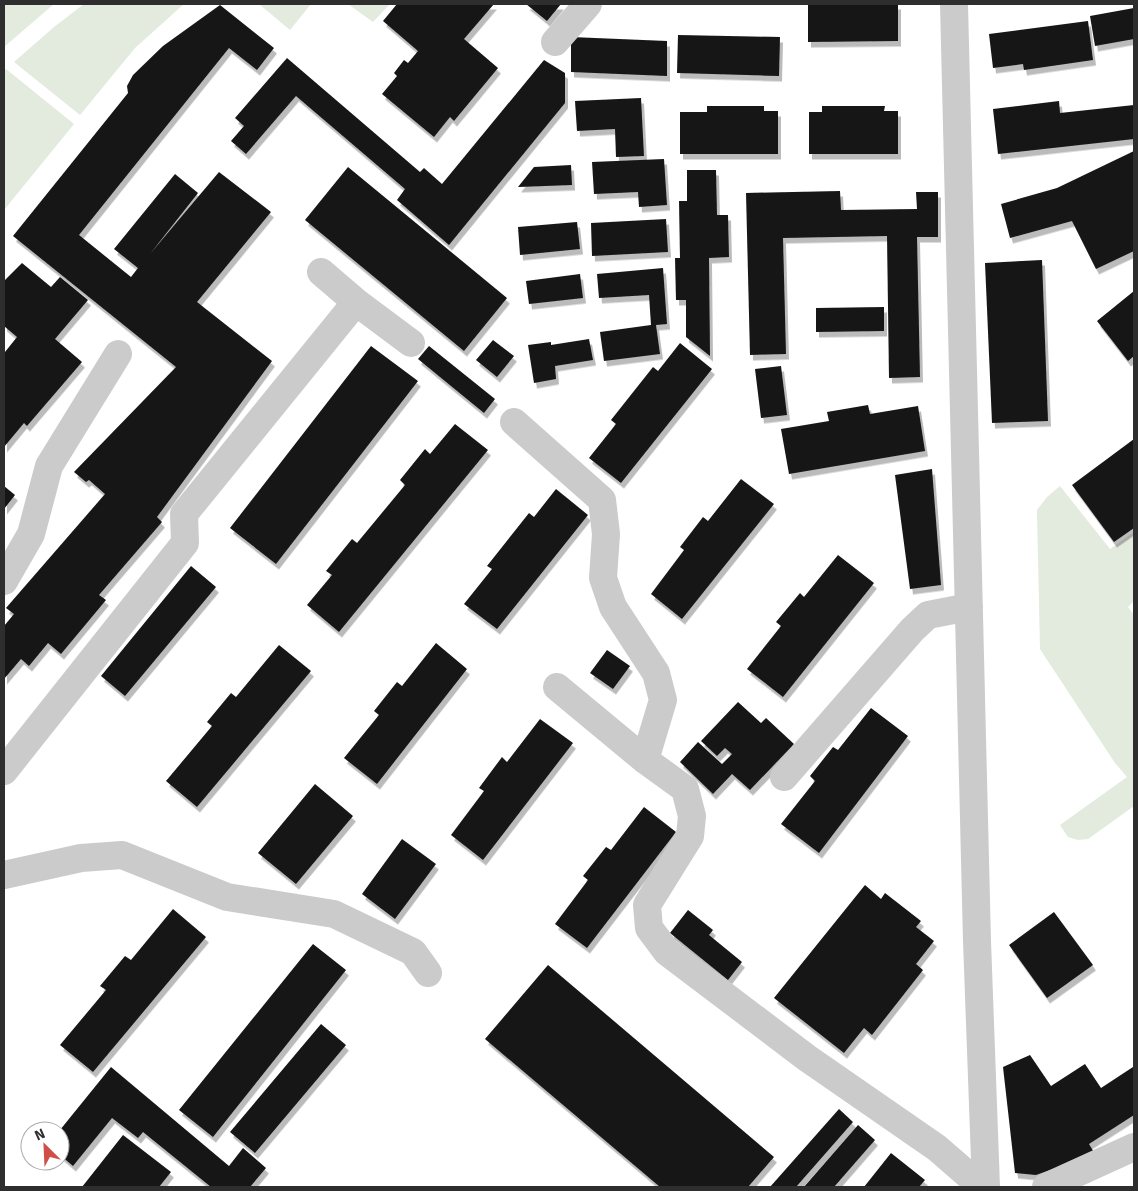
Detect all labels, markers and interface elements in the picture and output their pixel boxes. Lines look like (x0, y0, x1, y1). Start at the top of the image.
north arrow (20, 1121, 70, 1171)
text: N (32, 1125, 48, 1144)

